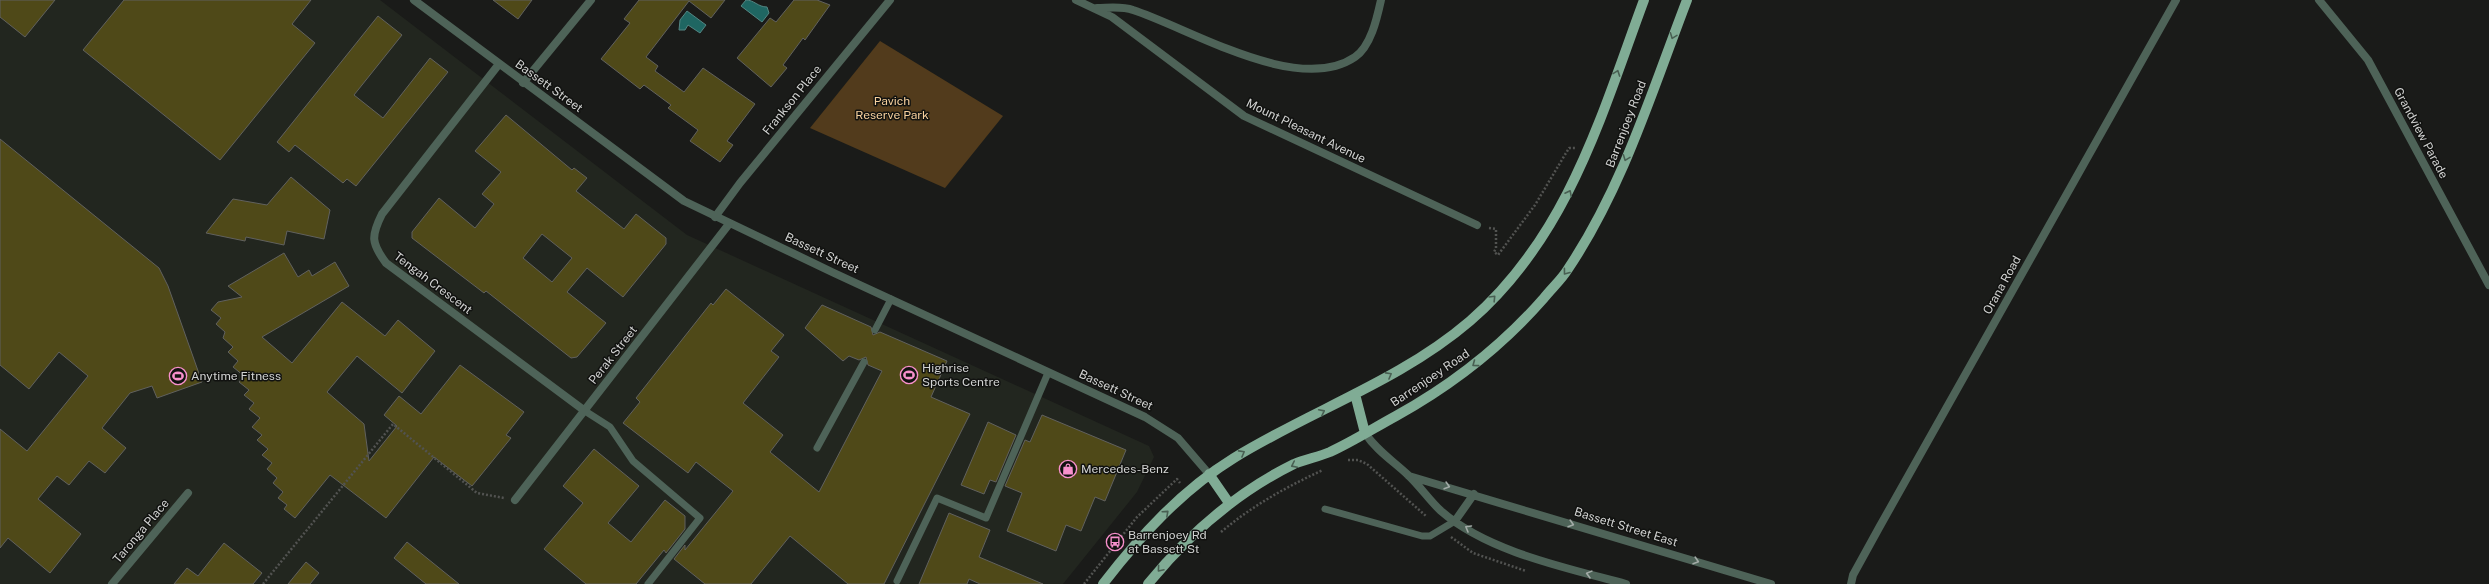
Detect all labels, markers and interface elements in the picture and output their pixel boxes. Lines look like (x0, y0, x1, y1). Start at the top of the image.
one-way arrow (1670, 33, 1678, 40)
street label: Bassett Street (513, 57, 586, 115)
street label: Frankson Place (760, 62, 824, 138)
one-way arrow (1613, 69, 1621, 76)
street label: Barrenjoey Road (1603, 79, 1649, 169)
street label: Grandview Parade (2391, 85, 2451, 181)
park label: Pavich Reserve Park (855, 94, 929, 122)
street label: Mount Pleasant Avenue (1244, 96, 1368, 166)
one-way arrow (1623, 154, 1631, 161)
one-way arrow (1564, 190, 1572, 198)
street label: Bassett Street (783, 230, 861, 276)
street label: Tengah Crescent (391, 249, 475, 317)
street label: Orana Road (1980, 253, 2024, 317)
one-way arrow (1563, 268, 1570, 275)
one-way arrow (1488, 295, 1496, 303)
street label: Perak Street (586, 323, 640, 387)
street label: Barrenjoey Road (1388, 346, 1472, 410)
one-way arrow (1472, 359, 1479, 366)
place label: Highrise Sports Centre (922, 361, 1000, 389)
sports icon: Highrise Sports Centre (899, 365, 919, 385)
sports icon: Anytime Fitness (168, 366, 188, 386)
street label: Bassett Street (1077, 367, 1155, 413)
place label: Anytime Fitness (191, 369, 281, 383)
one-way arrow (1385, 373, 1392, 380)
one-way arrow (1318, 409, 1325, 416)
one-way arrow (1238, 451, 1245, 458)
shop icon: Mercedes-Benz (1058, 459, 1078, 479)
one-way arrow (1290, 460, 1298, 468)
place label: Mercedes-Benz (1081, 462, 1169, 476)
one-way arrow (1443, 481, 1450, 490)
street label: Taronga Place (110, 496, 172, 566)
street label: Bassett Street East (1573, 505, 1680, 549)
one-way arrow (1161, 510, 1169, 517)
one-way arrow (1567, 519, 1574, 528)
one-way arrow (1465, 526, 1472, 533)
place label: Barrenjoey Rd at Bassett St (1128, 528, 1207, 556)
bus stop icon: Barrenjoey Rd at Bassett St (1105, 532, 1125, 552)
one-way arrow (1692, 556, 1699, 565)
one-way arrow (1158, 564, 1165, 571)
one-way arrow (1586, 570, 1592, 578)

